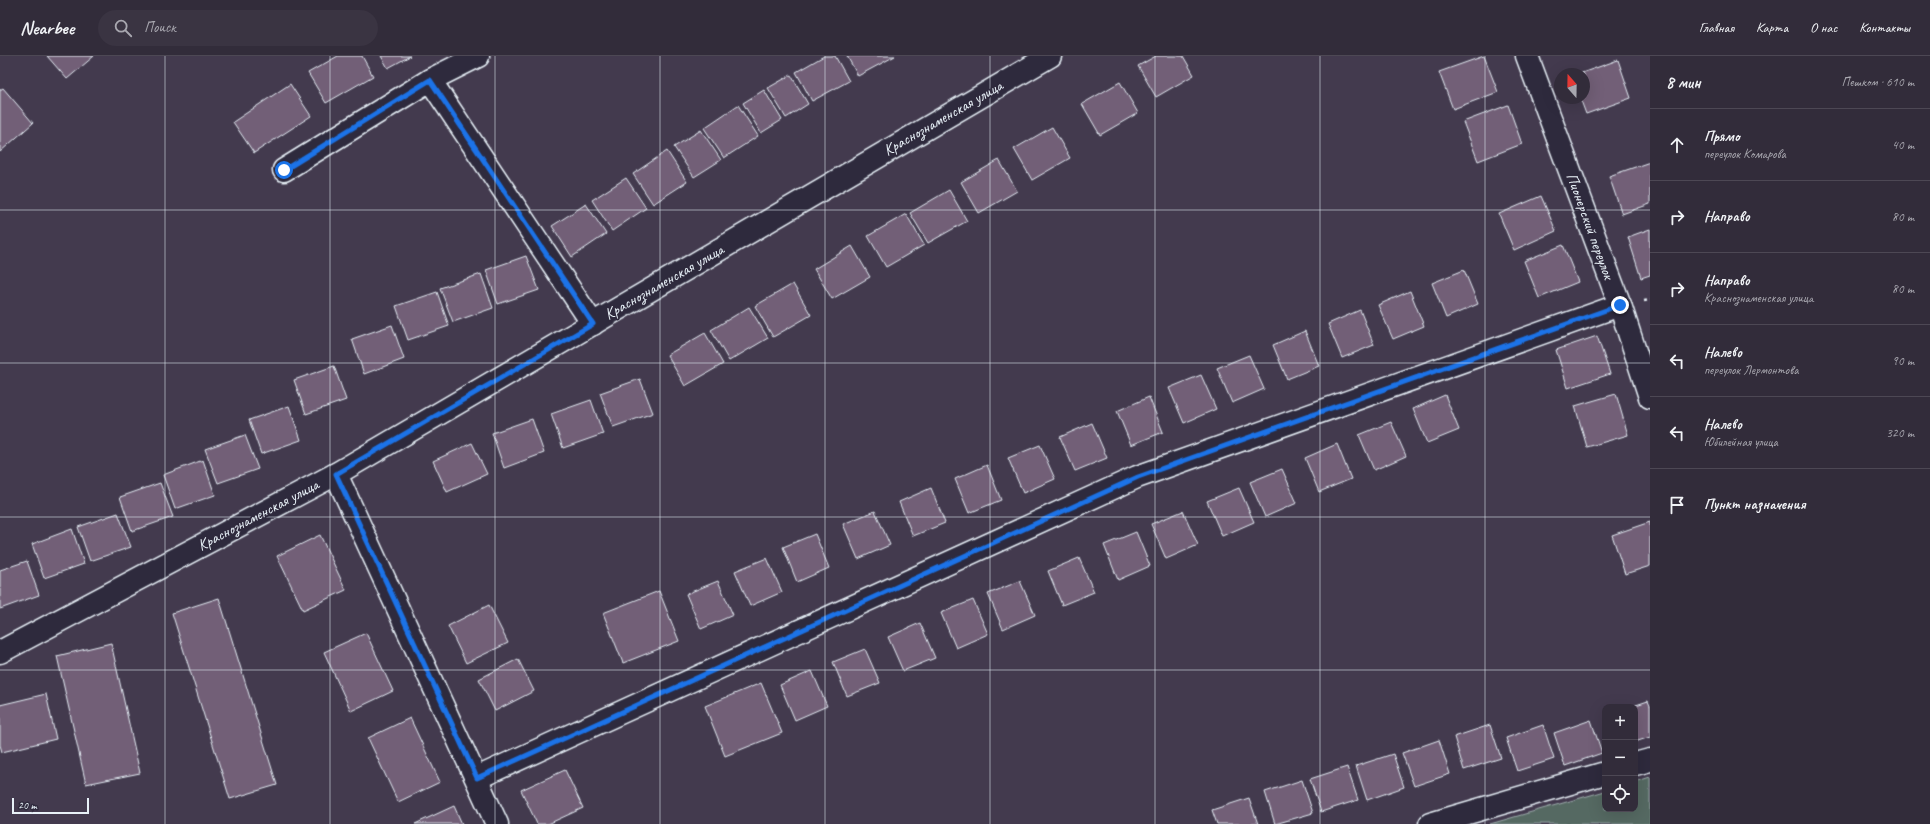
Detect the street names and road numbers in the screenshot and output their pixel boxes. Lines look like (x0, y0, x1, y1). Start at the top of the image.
street label: Краснознаменская улица (880, 75, 1007, 160)
street label: Пионерский переулок (1561, 170, 1619, 284)
street label: Краснознаменская улица (601, 239, 728, 324)
street label: Краснознаменская улица (194, 474, 323, 555)

